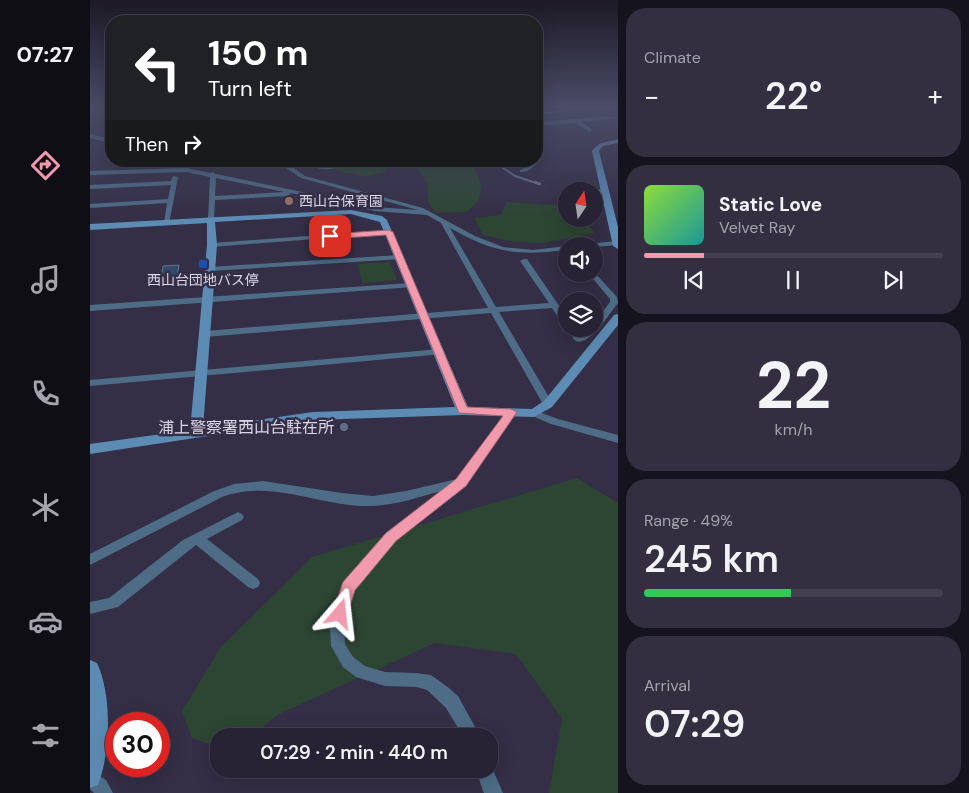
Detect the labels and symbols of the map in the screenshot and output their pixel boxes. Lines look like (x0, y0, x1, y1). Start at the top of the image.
north arrow (558, 182, 602, 228)
place label: 西山台保育園 (299, 192, 383, 210)
marker: 西山台保育園 (283, 195, 295, 207)
pin (309, 215, 351, 257)
marker: 西山台団地バス停 (197, 258, 209, 270)
place label: 西山台団地バス停 (147, 271, 259, 289)
place label: 浦上警察署西山台駐在所 (158, 417, 334, 438)
marker: 浦上警察署西山台駐在所 (338, 421, 350, 433)
position arrow (313, 587, 365, 639)
speed limit sign: 30 (105, 712, 170, 777)

